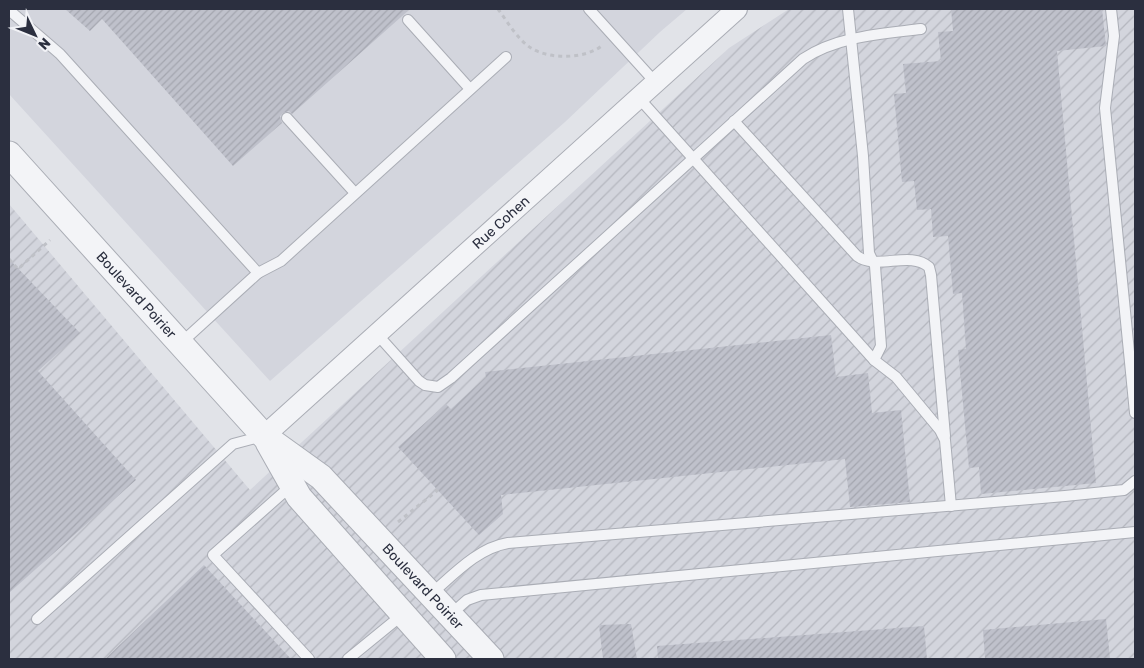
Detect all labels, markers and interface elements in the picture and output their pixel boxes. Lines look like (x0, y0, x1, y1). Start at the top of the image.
north arrow (10, 10, 60, 60)
text: N (34, 34, 54, 53)
street label: Rue Cohen (469, 192, 533, 252)
street label: Boulevard Poirier (93, 248, 181, 342)
street label: Boulevard Poirier (379, 540, 468, 633)

